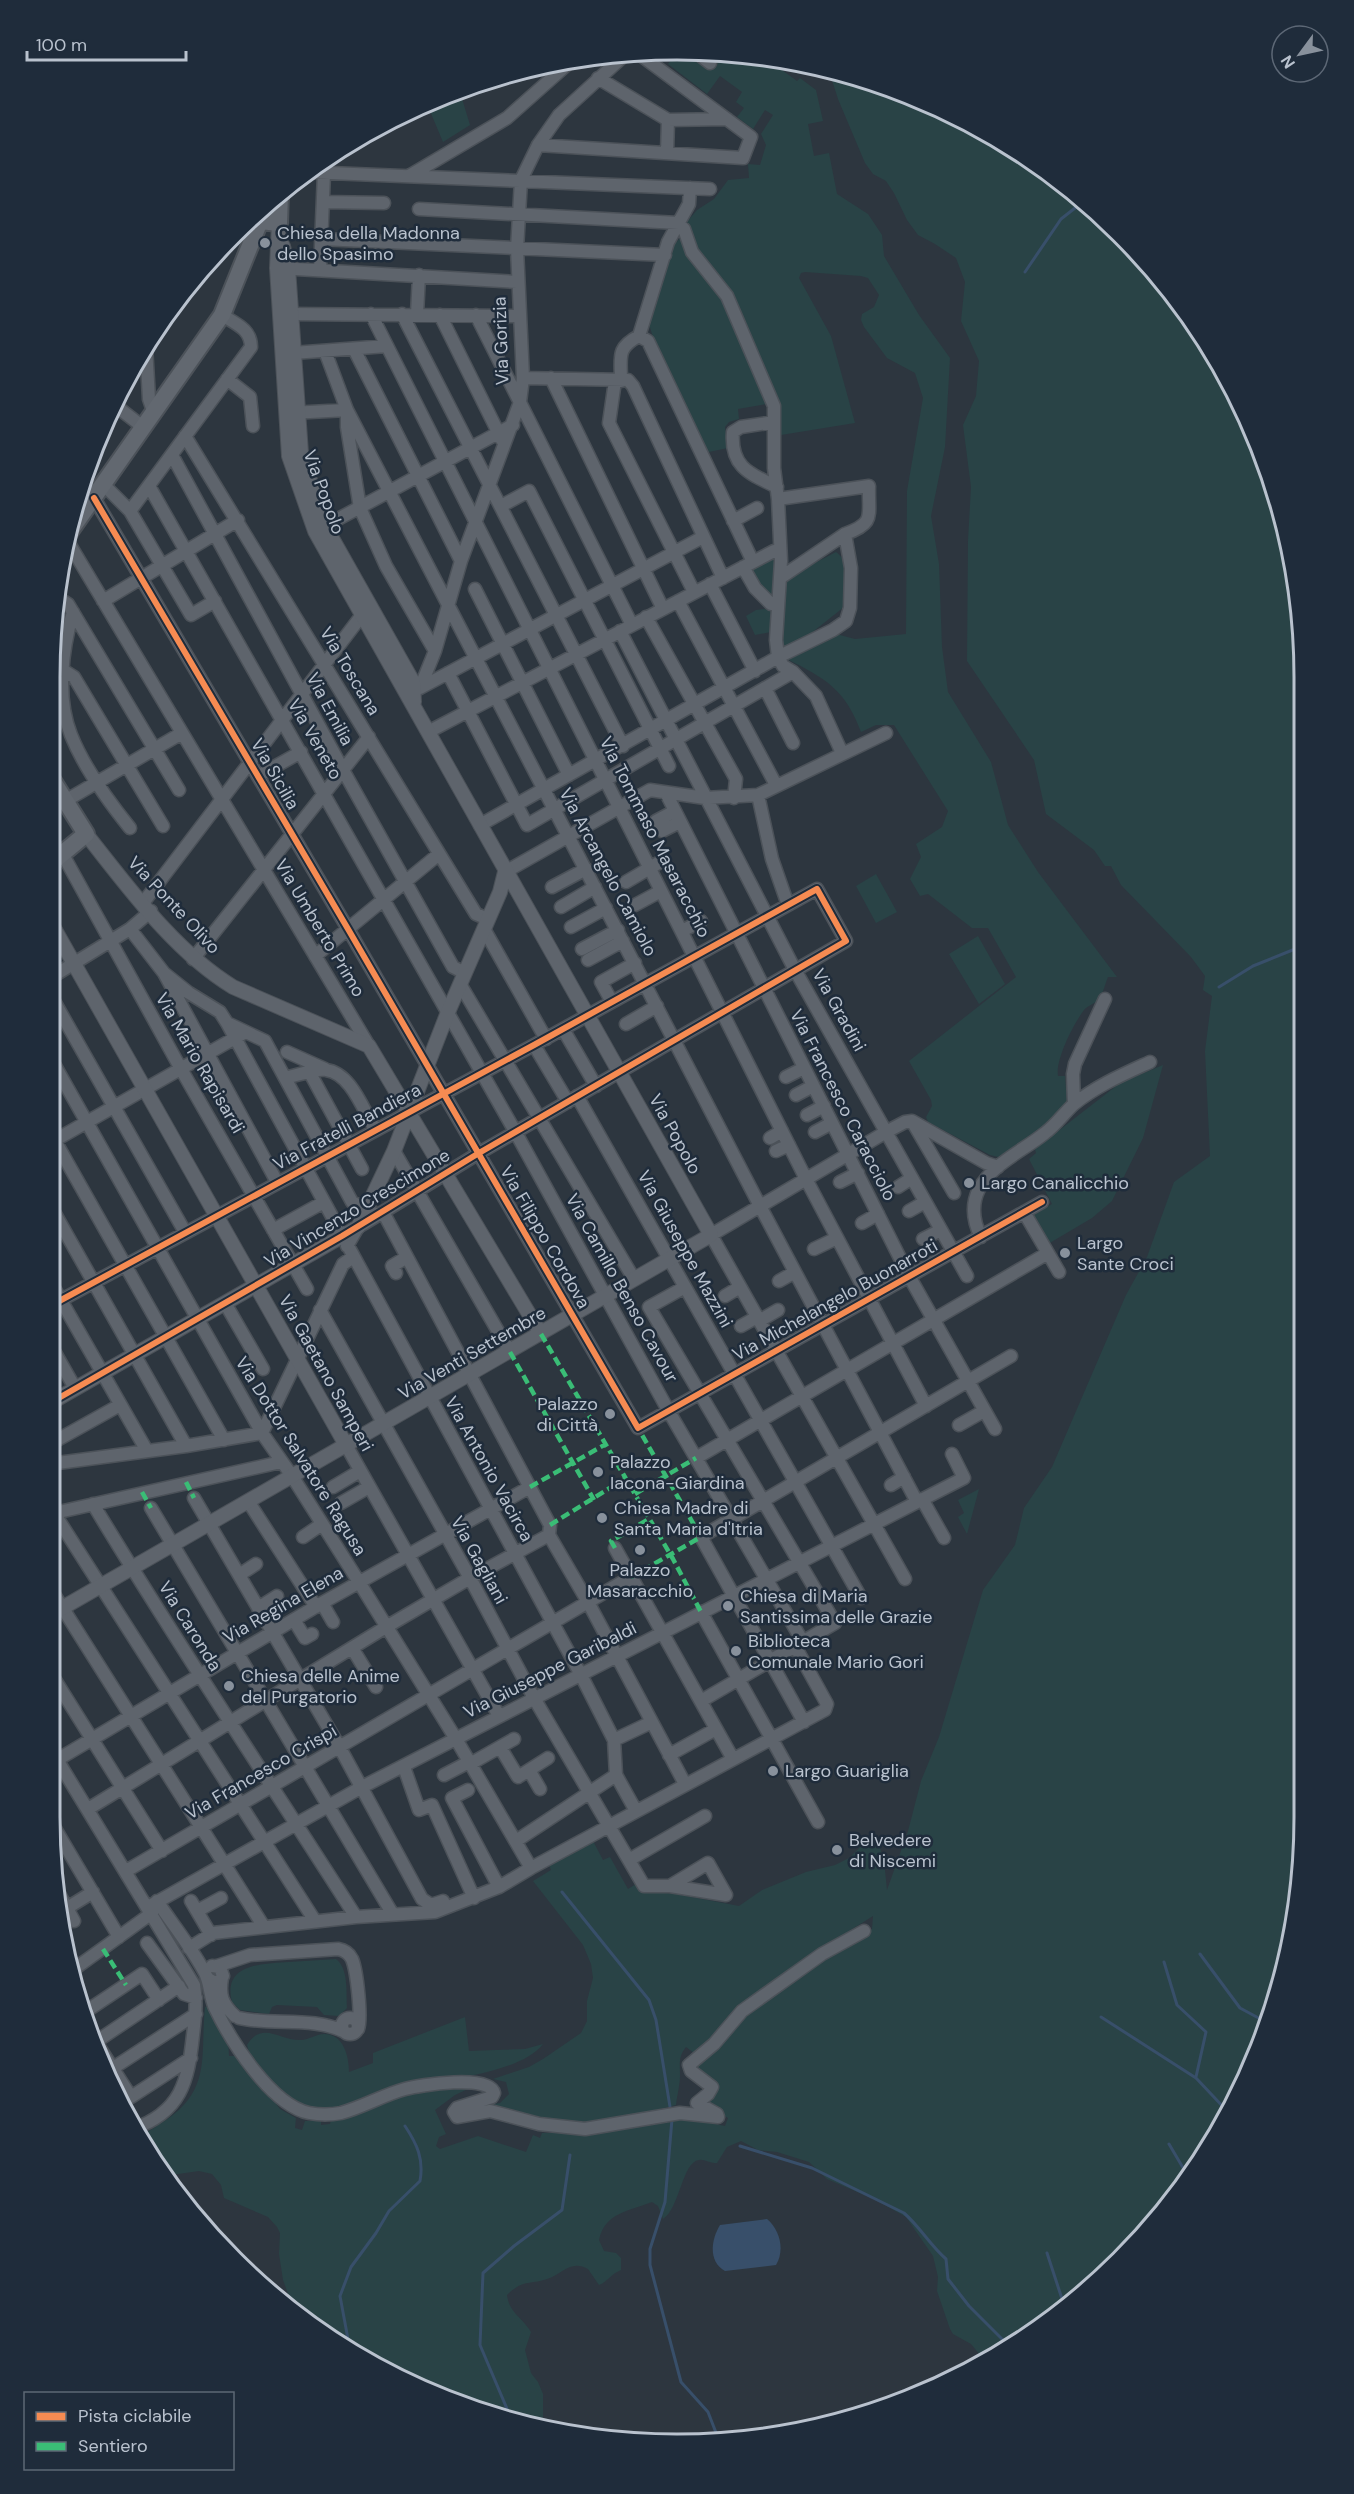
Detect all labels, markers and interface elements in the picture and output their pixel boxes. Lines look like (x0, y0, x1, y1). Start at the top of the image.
scale bar (27, 24, 186, 62)
north arrow (1270, 24, 1330, 84)
text: 100 m (36, 33, 87, 57)
text: N (1276, 51, 1300, 73)
place label: Chiesa della Madonna dello Spasimo (277, 221, 460, 266)
marker: Chiesa della Madonna dello Spasimo (258, 236, 272, 250)
street label: Via Gorizia (487, 296, 515, 386)
street label: Via Popolo (298, 446, 350, 538)
street label: Via Toscana (314, 622, 386, 720)
street label: Via Emilia (301, 668, 359, 750)
street label: Via Veneto (282, 694, 348, 784)
street label: Via Tommaso Masaracchio (594, 732, 716, 942)
street label: Via Sicilia (245, 734, 305, 814)
street label: Via Arcangelo Camiolo (553, 784, 663, 960)
street label: Via Ponte Olivo (122, 851, 226, 959)
street label: Via Umberto Primo (269, 854, 371, 1002)
street label: Via Gradini (806, 964, 872, 1056)
street label: Via Mario Rapisardi (150, 988, 250, 1138)
street label: Via Francesco Caracciolo (784, 1005, 902, 1205)
street label: Via Fratelli Bandiera (269, 1078, 425, 1176)
street label: Via Popolo (643, 1090, 707, 1178)
street label: Via Vincenzo Crescimone (260, 1143, 454, 1273)
street label: Via Filippo Cordova (494, 1161, 596, 1313)
street label: Via Giuseppe Mazzini (632, 1166, 738, 1332)
place label: Largo Canalicchio (981, 1171, 1129, 1195)
marker: Largo Canalicchio (962, 1176, 976, 1190)
street label: Via Camillo Benso Cavour (560, 1189, 684, 1387)
place label: Largo Sante Croci (1077, 1231, 1174, 1276)
street label: Via Michelangelo Buonarroti (728, 1233, 942, 1367)
marker: Largo Sante Croci (1058, 1246, 1072, 1260)
street label: Via Gaetano Samperi (273, 1290, 379, 1456)
street label: Via Venti Settembre (394, 1301, 550, 1405)
street label: Via Dottor Salvatore Ragusa (230, 1352, 372, 1560)
street label: Via Antonio Vacirca (439, 1392, 539, 1546)
place label: Palazzo di Città (536, 1392, 598, 1437)
marker: Palazzo di Città (603, 1407, 617, 1421)
place label: Palazzo Iacona-Giardina (610, 1450, 745, 1495)
marker: Palazzo Iacona-Giardina (591, 1465, 605, 1479)
place label: Chiesa Madre di Santa Maria d'Itria (614, 1496, 763, 1541)
marker: Chiesa Madre di Santa Maria d'Itria (595, 1511, 609, 1525)
street label: Via Gagliani (445, 1512, 513, 1608)
marker: Palazzo Masaracchio (633, 1543, 647, 1557)
place label: Palazzo Masaracchio (587, 1558, 693, 1603)
street label: Via Regina Elena (219, 1561, 347, 1649)
street label: Via Caronda (153, 1576, 227, 1676)
place label: Chiesa di Maria Santissima delle Grazie (740, 1584, 932, 1629)
marker: Chiesa di Maria Santissima delle Grazie (721, 1599, 735, 1613)
street label: Via Giuseppe Garibaldi (459, 1616, 641, 1724)
place label: Biblioteca Comunale Mario Gori (748, 1629, 924, 1674)
marker: Biblioteca Comunale Mario Gori (729, 1644, 743, 1658)
place label: Chiesa delle Anime del Purgatorio (241, 1664, 400, 1709)
marker: Chiesa delle Anime del Purgatorio (222, 1679, 236, 1693)
street label: Via Francesco Crispi (181, 1719, 341, 1825)
place label: Largo Guariglia (785, 1759, 909, 1783)
marker: Largo Guariglia (766, 1764, 780, 1778)
place label: Belvedere di Niscemi (849, 1828, 936, 1873)
marker: Belvedere di Niscemi (830, 1843, 844, 1857)
legend (24, 2392, 234, 2470)
text: Pista ciclabile (78, 2404, 192, 2428)
text: Sentiero (78, 2434, 148, 2458)

